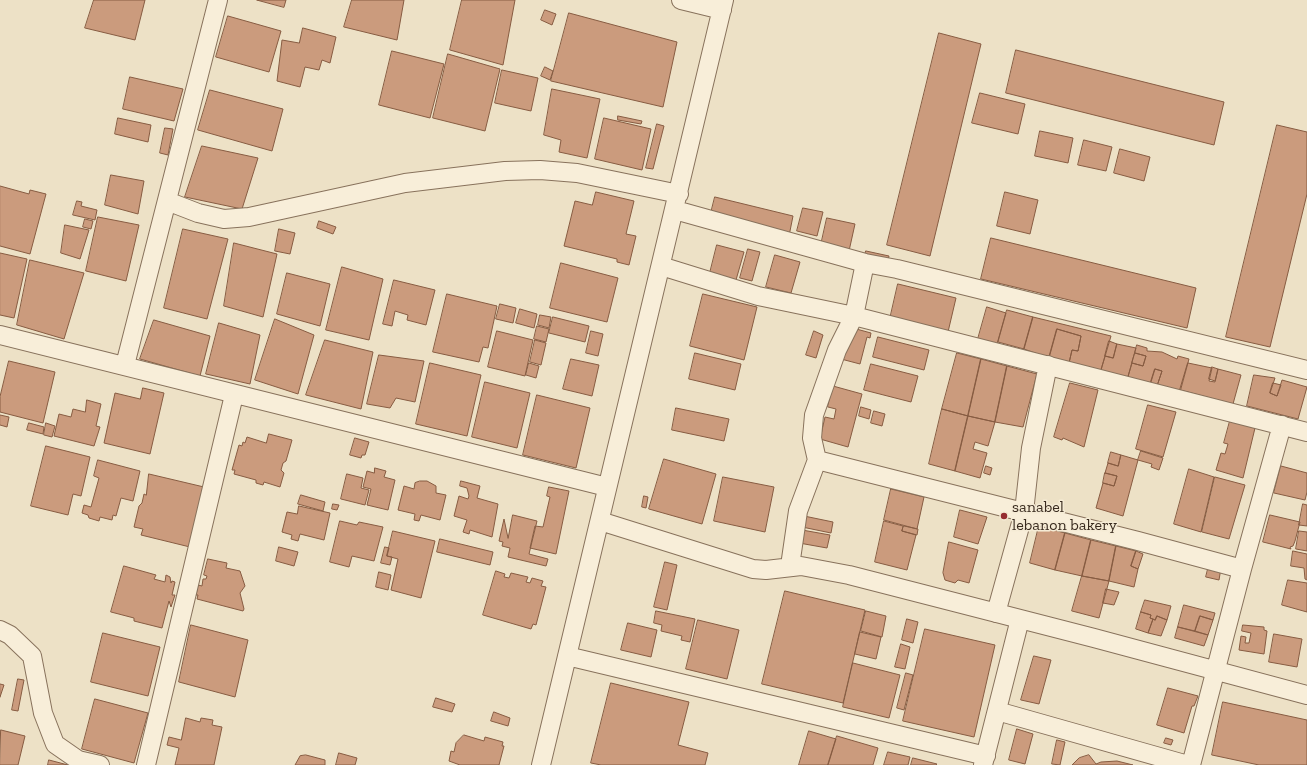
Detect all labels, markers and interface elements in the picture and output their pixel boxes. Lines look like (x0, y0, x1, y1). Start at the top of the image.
place label: sanabel lebanon bakery (1012, 497, 1117, 535)
marker: sanabel lebanon bakery (999, 511, 1009, 521)

